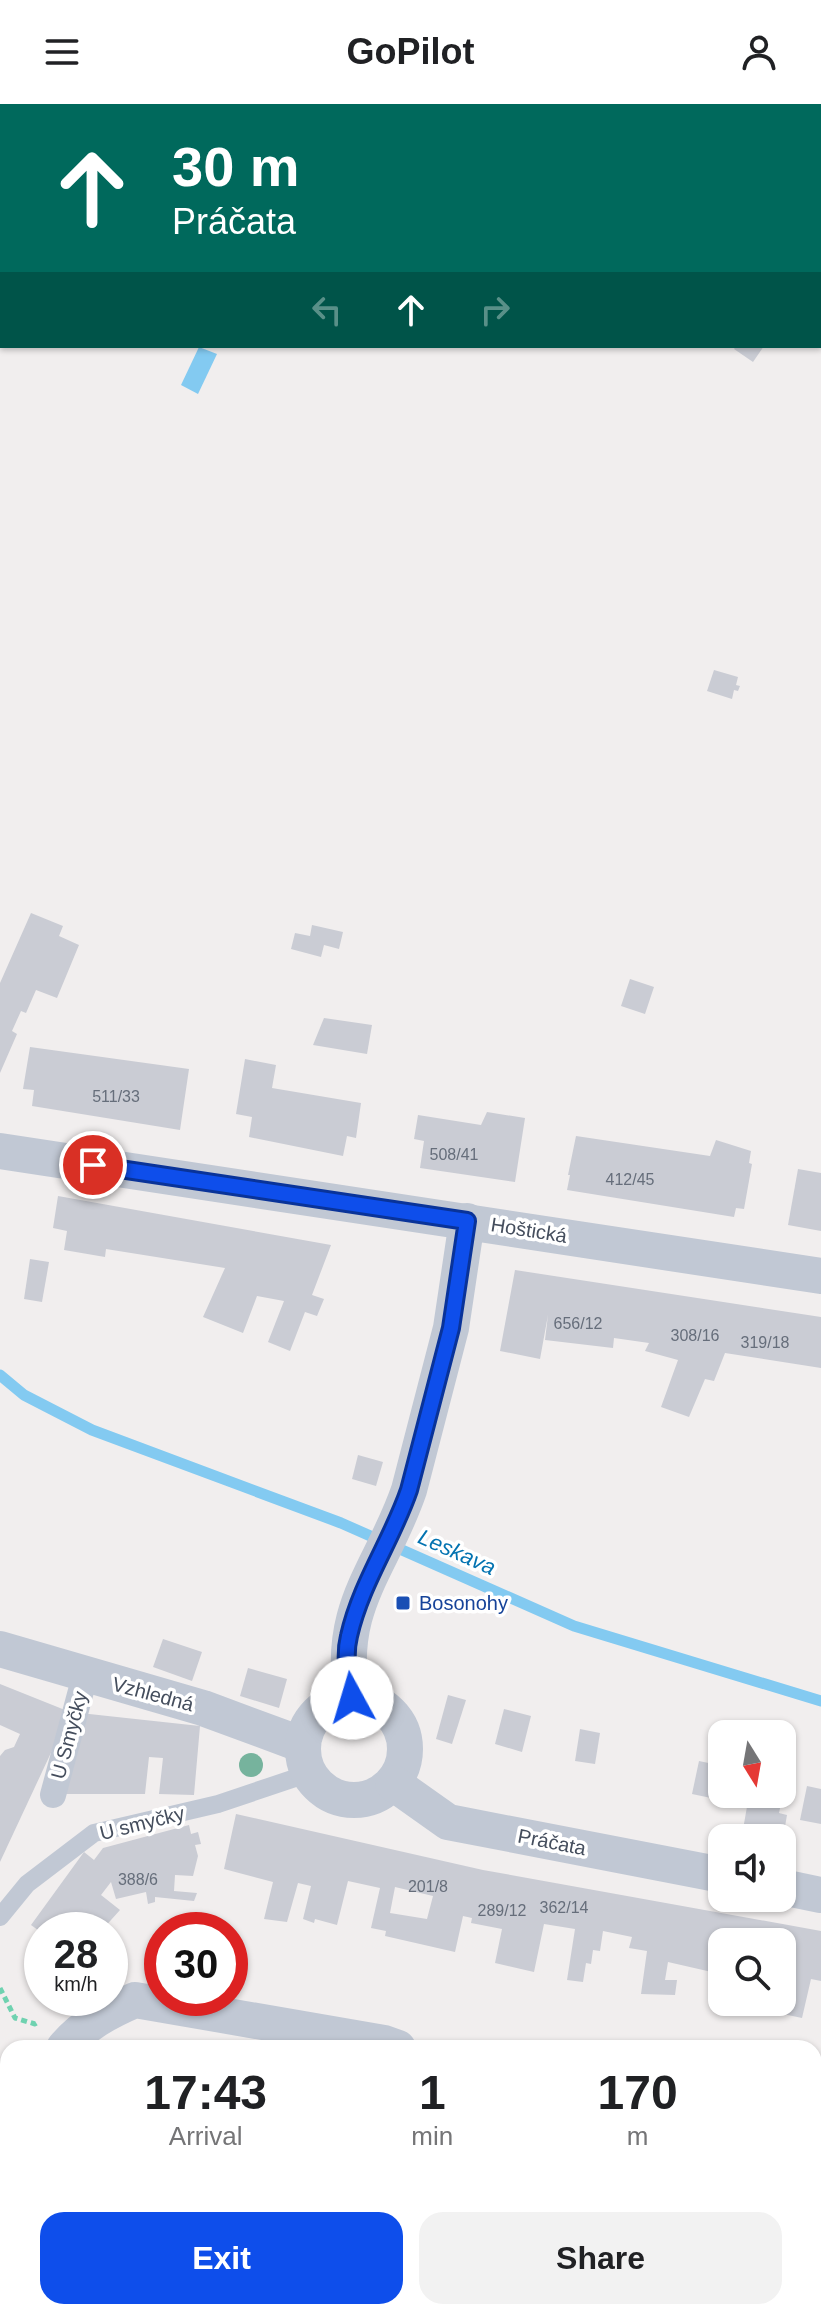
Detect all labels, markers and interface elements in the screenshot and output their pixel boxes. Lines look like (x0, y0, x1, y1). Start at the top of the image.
icon: menu (40, 30, 84, 74)
icon: person (737, 30, 781, 74)
text: GoPilot (347, 31, 475, 72)
text: 30 m (172, 135, 300, 198)
icon: ahead (40, 136, 144, 240)
text: Práčata (172, 201, 296, 242)
icon: left (305, 288, 349, 332)
icon: ahead (389, 288, 433, 332)
icon: right (473, 288, 517, 332)
house number: 511/33 (92, 1088, 140, 1105)
pin (59, 1131, 127, 1199)
icon: arrive (71, 1143, 115, 1187)
house number: 508/41 (430, 1146, 479, 1163)
house number: 412/45 (606, 1171, 655, 1188)
street label: Hoštická (489, 1213, 569, 1247)
house number: 656/12 (554, 1315, 603, 1332)
house number: 308/16 (671, 1327, 720, 1344)
house number: 319/18 (741, 1334, 790, 1351)
water label: Leskava (414, 1524, 500, 1580)
place label: Bosonohy (419, 1592, 508, 1614)
marker: Bosonohy (394, 1594, 412, 1612)
position arrow (310, 1656, 394, 1740)
street label: Vzhledná (110, 1673, 197, 1716)
street label: U Smyčky (47, 1689, 91, 1781)
north arrow (708, 1720, 796, 1808)
map controls (708, 1720, 796, 2016)
street label: U smyčky (97, 1802, 187, 1844)
button: sound (708, 1824, 796, 1912)
street label: Práčata (516, 1825, 589, 1860)
house number: 388/6 (118, 1871, 158, 1888)
house number: 201/8 (408, 1878, 448, 1895)
house number: 362/14 (540, 1899, 589, 1916)
house number: 289/12 (478, 1902, 527, 1919)
speed limit sign: 30 (144, 1912, 248, 2016)
button: search (708, 1928, 796, 2016)
text: 28 (54, 1932, 98, 1976)
text: km/h (54, 1973, 98, 1995)
text: 17:43 (144, 2066, 267, 2119)
text: 1 (419, 2066, 446, 2119)
text: 170 (598, 2066, 678, 2119)
text: Arrival (169, 2121, 243, 2151)
text: min (411, 2121, 453, 2151)
text: m (627, 2121, 648, 2151)
button: Exit (40, 2212, 403, 2304)
button: Share (419, 2212, 782, 2304)

